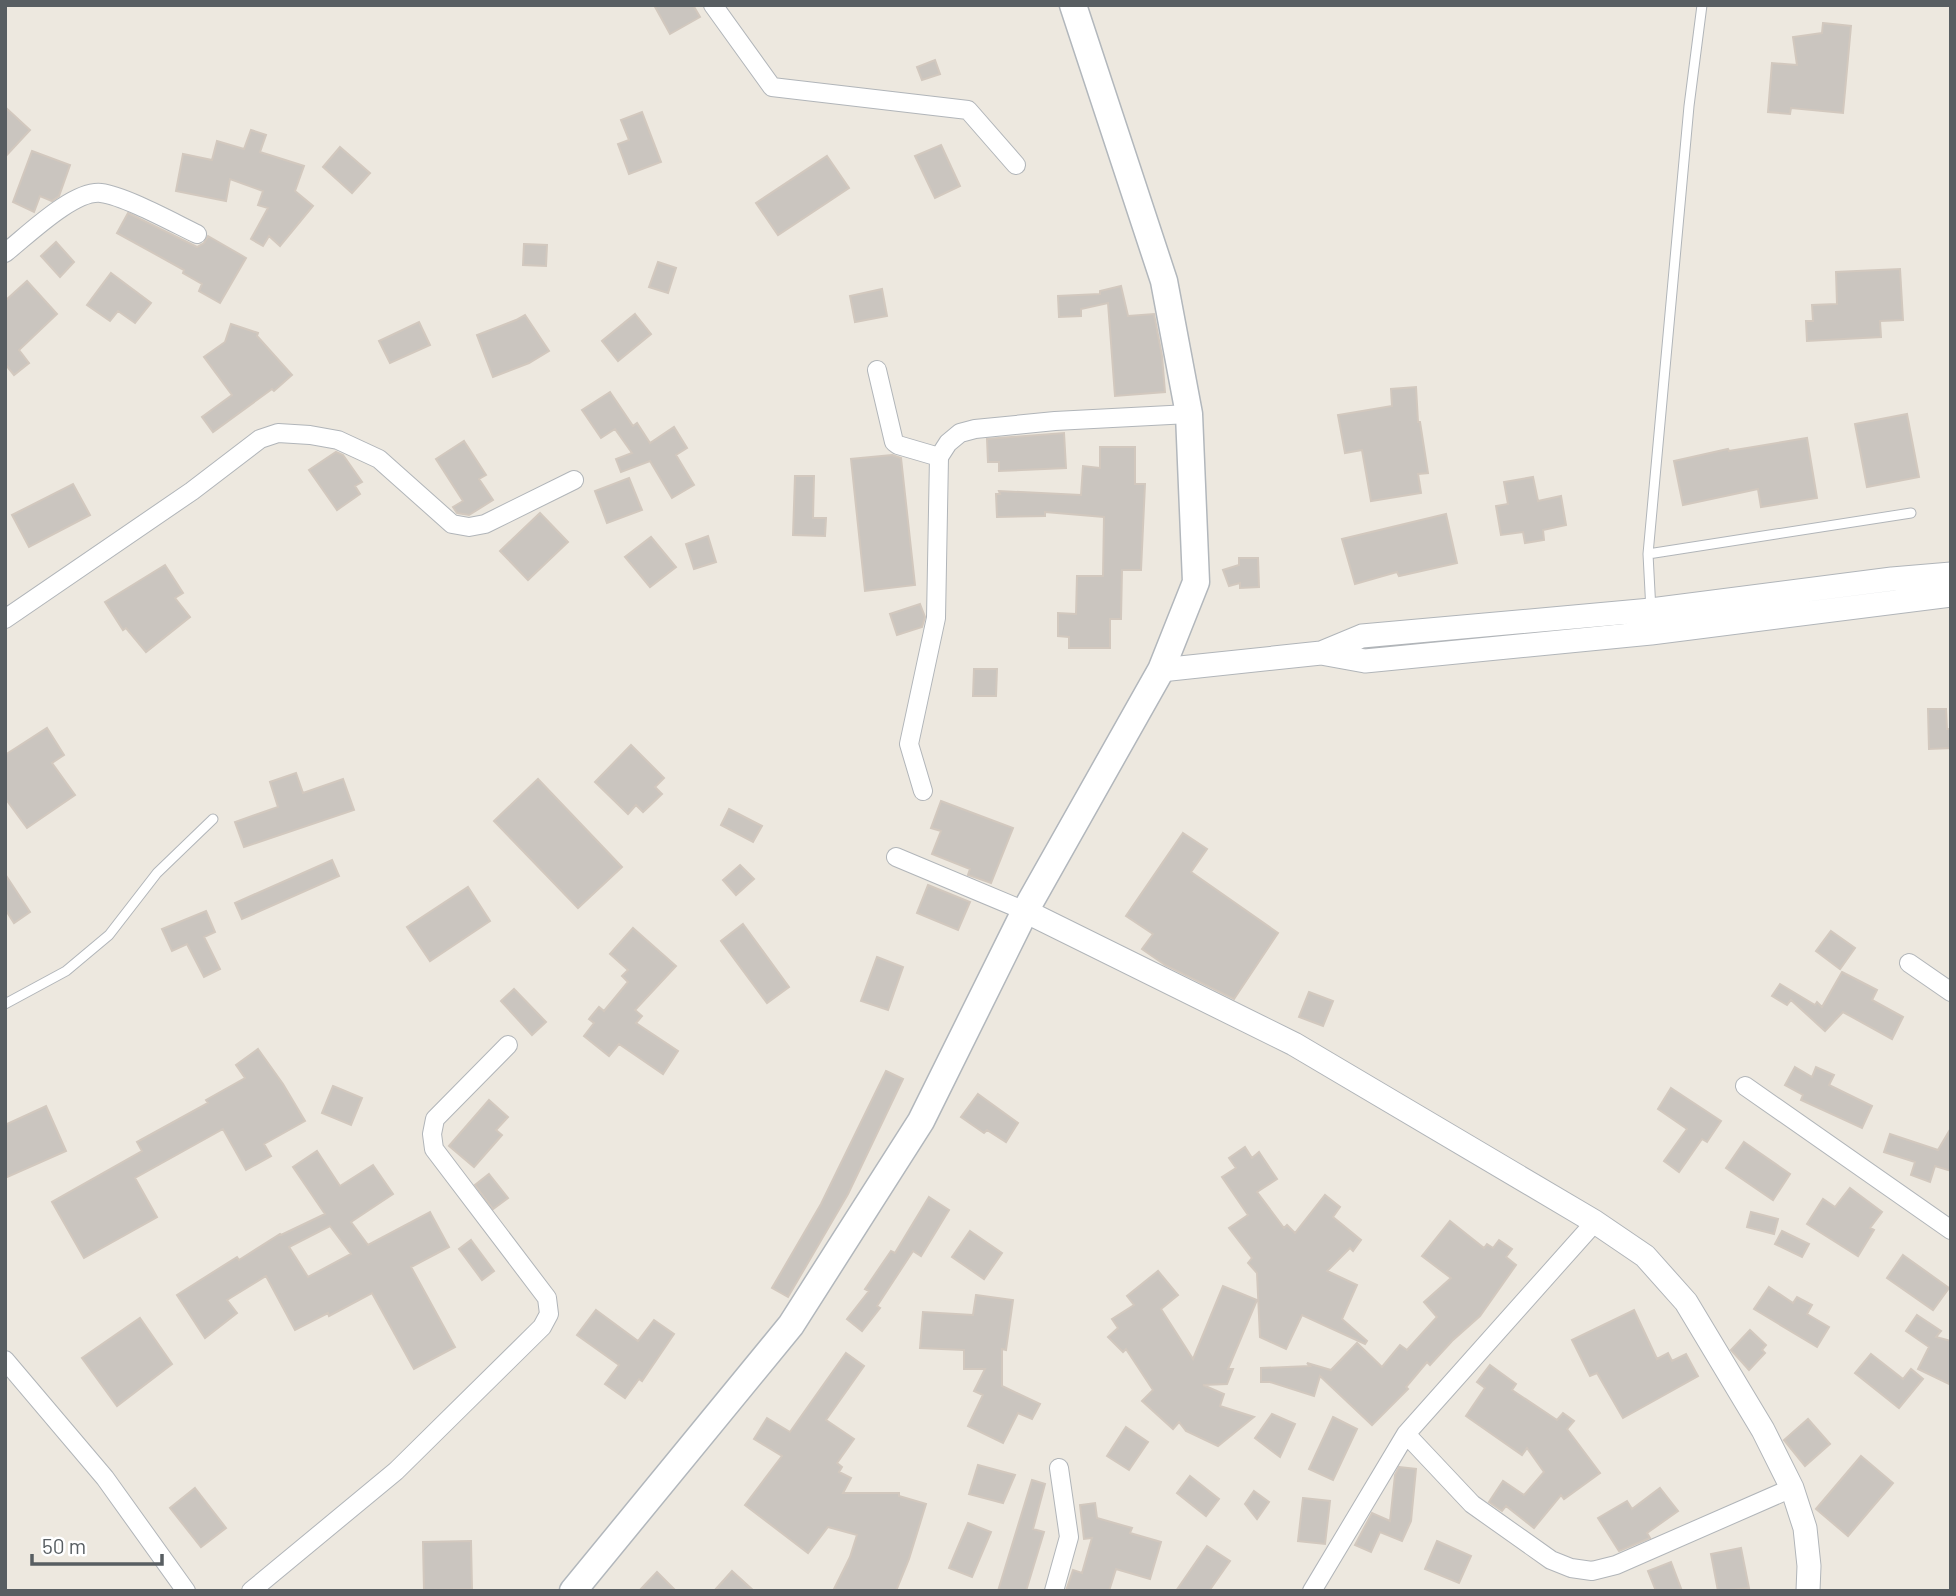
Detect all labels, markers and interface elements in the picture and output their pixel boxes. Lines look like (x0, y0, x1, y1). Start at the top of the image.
scale bar (32, 1522, 161, 1566)
text: 50 m (42, 1533, 86, 1558)

